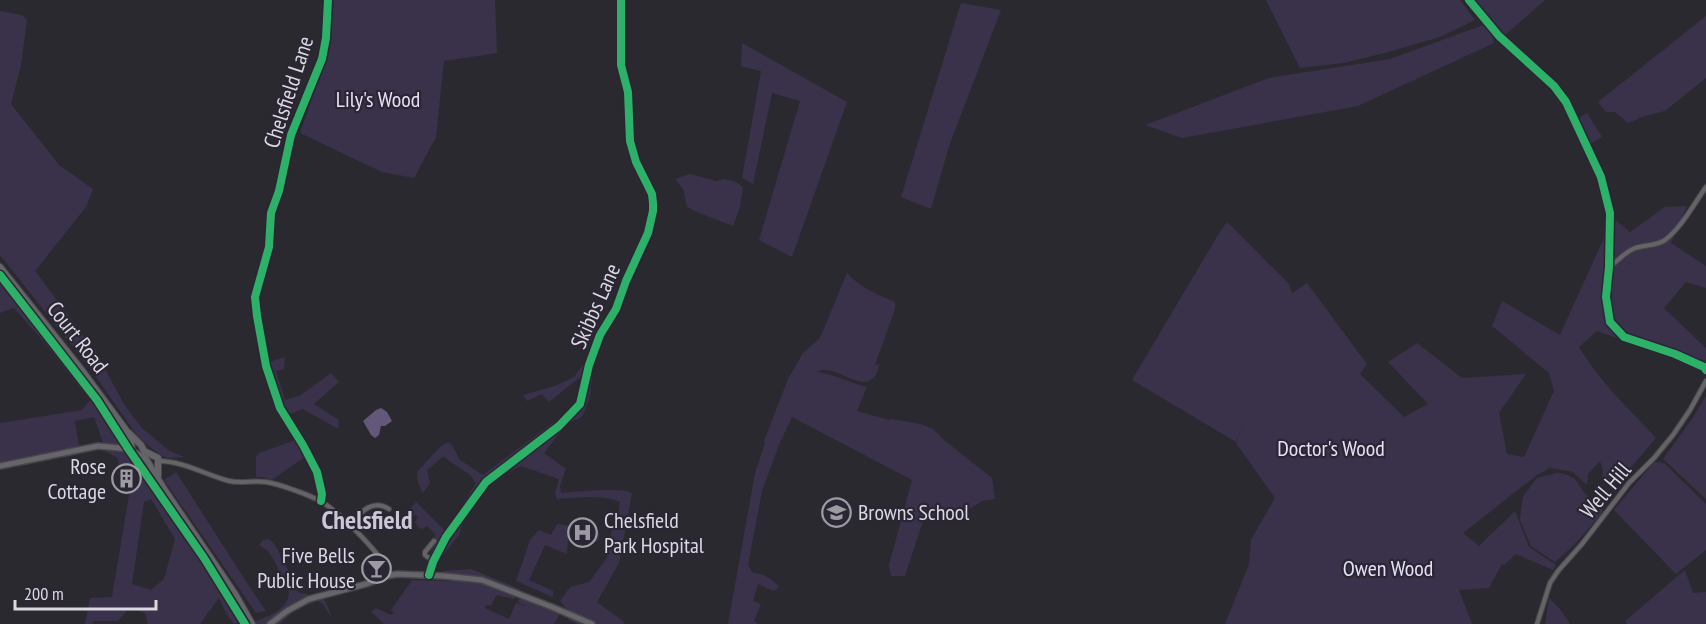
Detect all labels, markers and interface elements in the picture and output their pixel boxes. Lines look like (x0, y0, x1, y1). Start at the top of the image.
street label: Chelsfield Lane (257, 33, 319, 151)
park label: Lily's Wood (336, 85, 420, 113)
street label: Skibbs Lane (564, 259, 626, 353)
street label: Court Road (41, 296, 115, 378)
park label: Doctor's Wood (1277, 434, 1385, 462)
place label: Rose Cottage (48, 452, 106, 505)
street label: Well Hill (1573, 456, 1637, 524)
building icon: Rose Cottage (111, 463, 143, 495)
school or university icon: Browns School (821, 496, 853, 528)
place label: Browns School (858, 498, 970, 526)
district label: Chelsfield (321, 503, 413, 536)
place label: Chelsfield Park Hospital (604, 506, 705, 559)
hospital icon: Chelsfield Park Hospital (567, 517, 599, 549)
place label: Five Bells Public House (257, 541, 355, 594)
bar icon: Five Bells Public House (360, 552, 392, 584)
park label: Owen Wood (1343, 554, 1433, 582)
scale bar (15, 573, 156, 611)
text: 200 m (24, 582, 64, 605)

